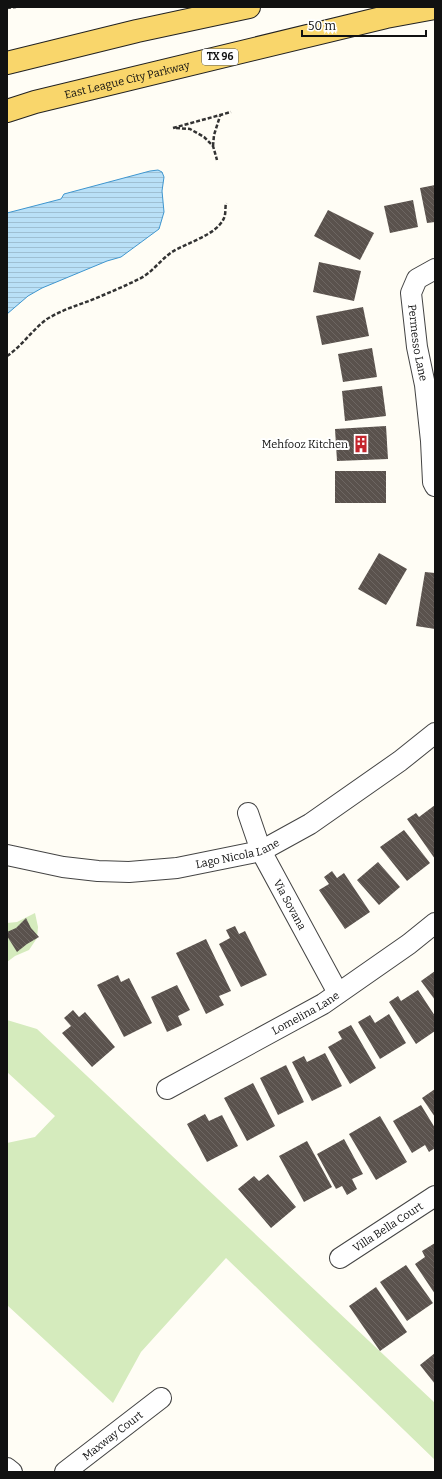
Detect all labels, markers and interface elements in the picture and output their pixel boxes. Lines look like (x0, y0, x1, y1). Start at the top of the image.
scale bar (302, 12, 426, 38)
text: 50 m (308, 19, 337, 33)
road number: TX 96 (202, 49, 238, 65)
street label: East League City Parkway (63, 58, 191, 101)
street label: Permesso Lane (406, 304, 431, 382)
building icon: Mehfooz Kitchen (351, 434, 371, 454)
place label: Mehfooz Kitchen (262, 438, 348, 451)
street label: Lago Nicola Lane (194, 836, 282, 871)
street label: Via Sovana (271, 877, 309, 932)
street label: Lomelina Lane (270, 988, 342, 1037)
street label: Villa Bella Court (350, 1199, 425, 1254)
street label: Maxway Court (80, 1408, 145, 1463)

